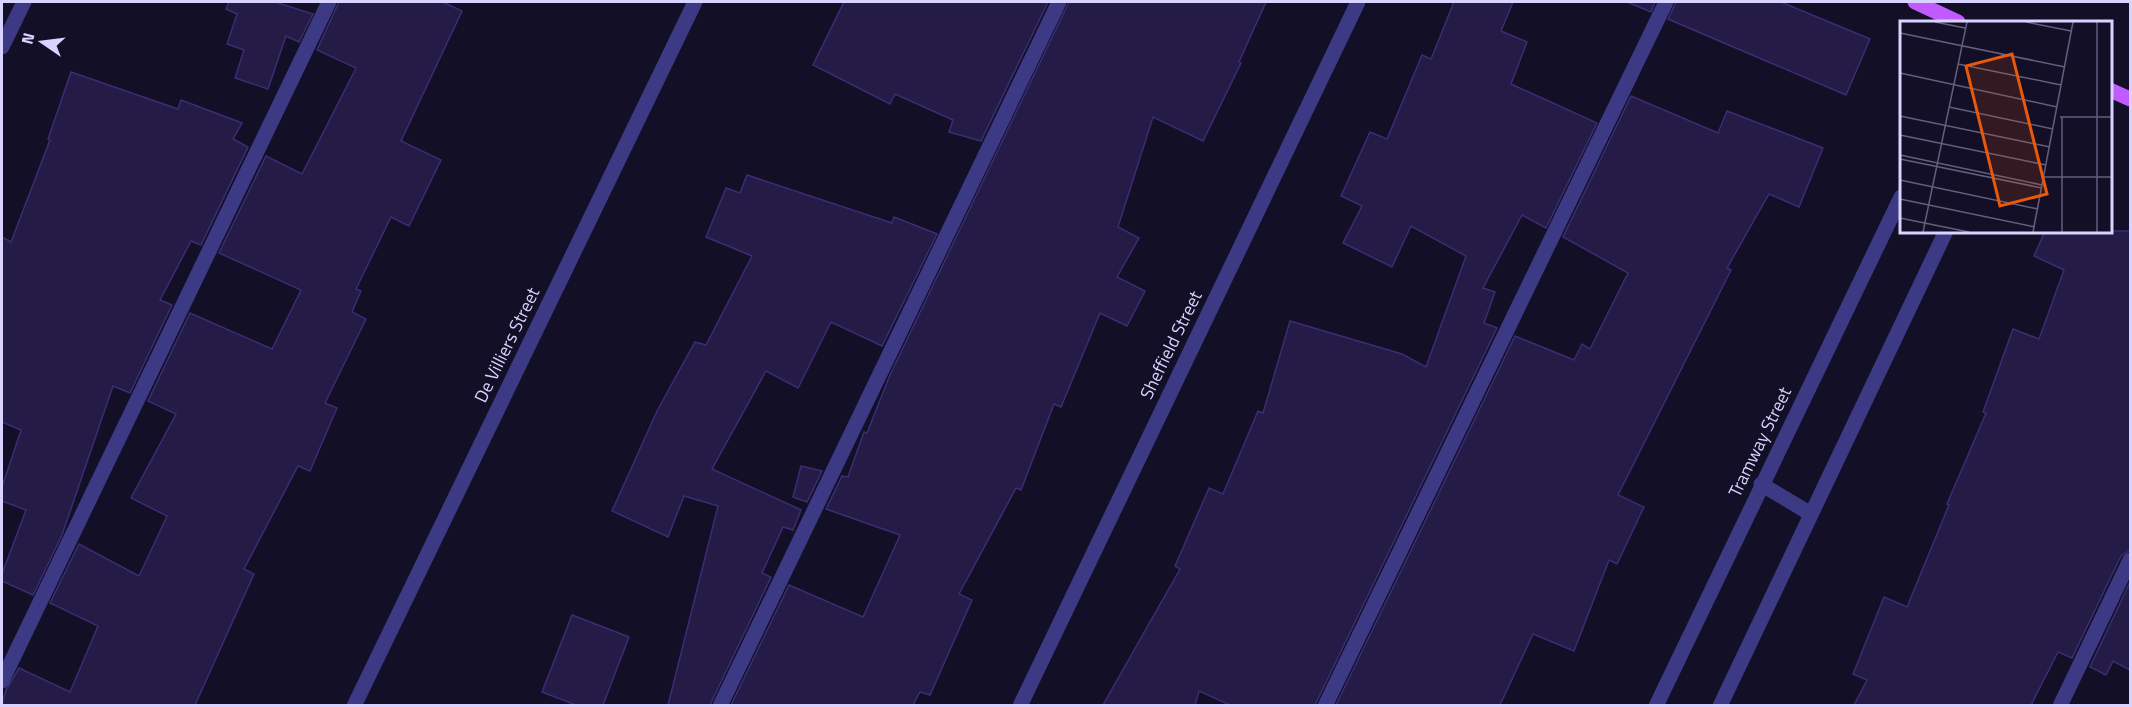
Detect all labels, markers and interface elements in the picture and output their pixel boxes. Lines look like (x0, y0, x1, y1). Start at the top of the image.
north arrow (12, 12, 72, 72)
inset map (1900, 21, 2111, 232)
text: N (14, 30, 40, 47)
street label: De Villiers Street (467, 282, 546, 407)
street label: Sheffield Street (1133, 285, 1209, 404)
street label: Tramway Street (1721, 381, 1798, 502)

